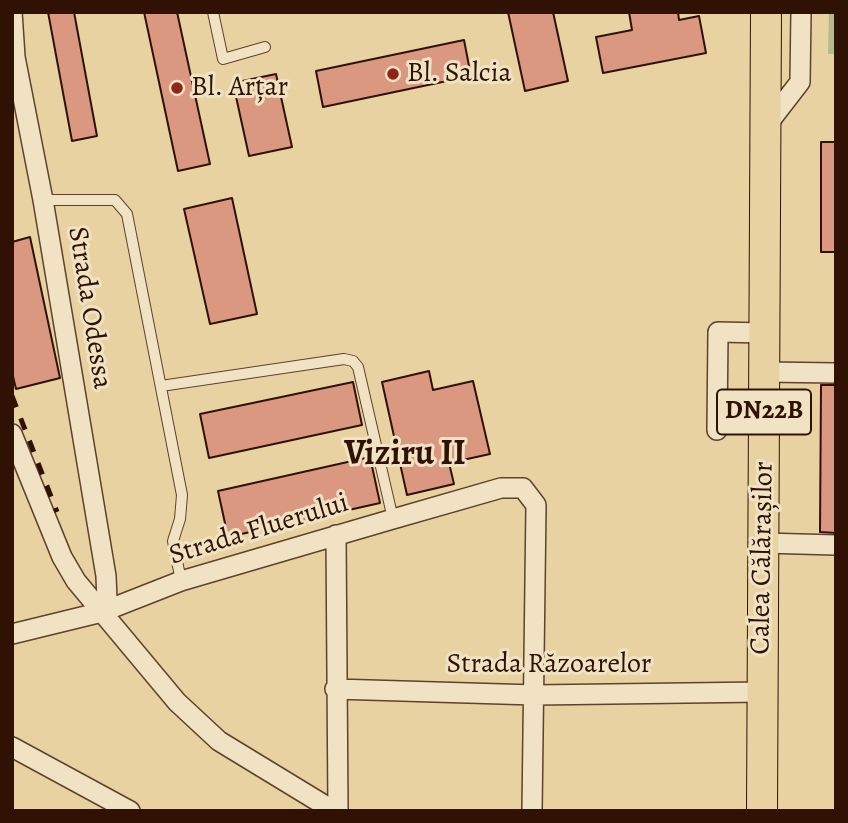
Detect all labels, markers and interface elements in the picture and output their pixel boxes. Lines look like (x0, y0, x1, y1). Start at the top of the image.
place label: Bl. Salcia (407, 57, 512, 91)
marker: Bl. Salcia (385, 66, 401, 82)
place label: Bl. Arțar (191, 71, 288, 105)
marker: Bl. Arțar (169, 80, 185, 96)
street label: Strada Odessa (60, 225, 118, 391)
road number: DN22B (717, 390, 811, 434)
district label: Viziru II (344, 434, 466, 476)
street label: Calea Călărașilor (745, 461, 781, 655)
street label: Strada Fluerului (165, 487, 353, 573)
street label: Strada Răzoarelor (446, 648, 652, 682)

